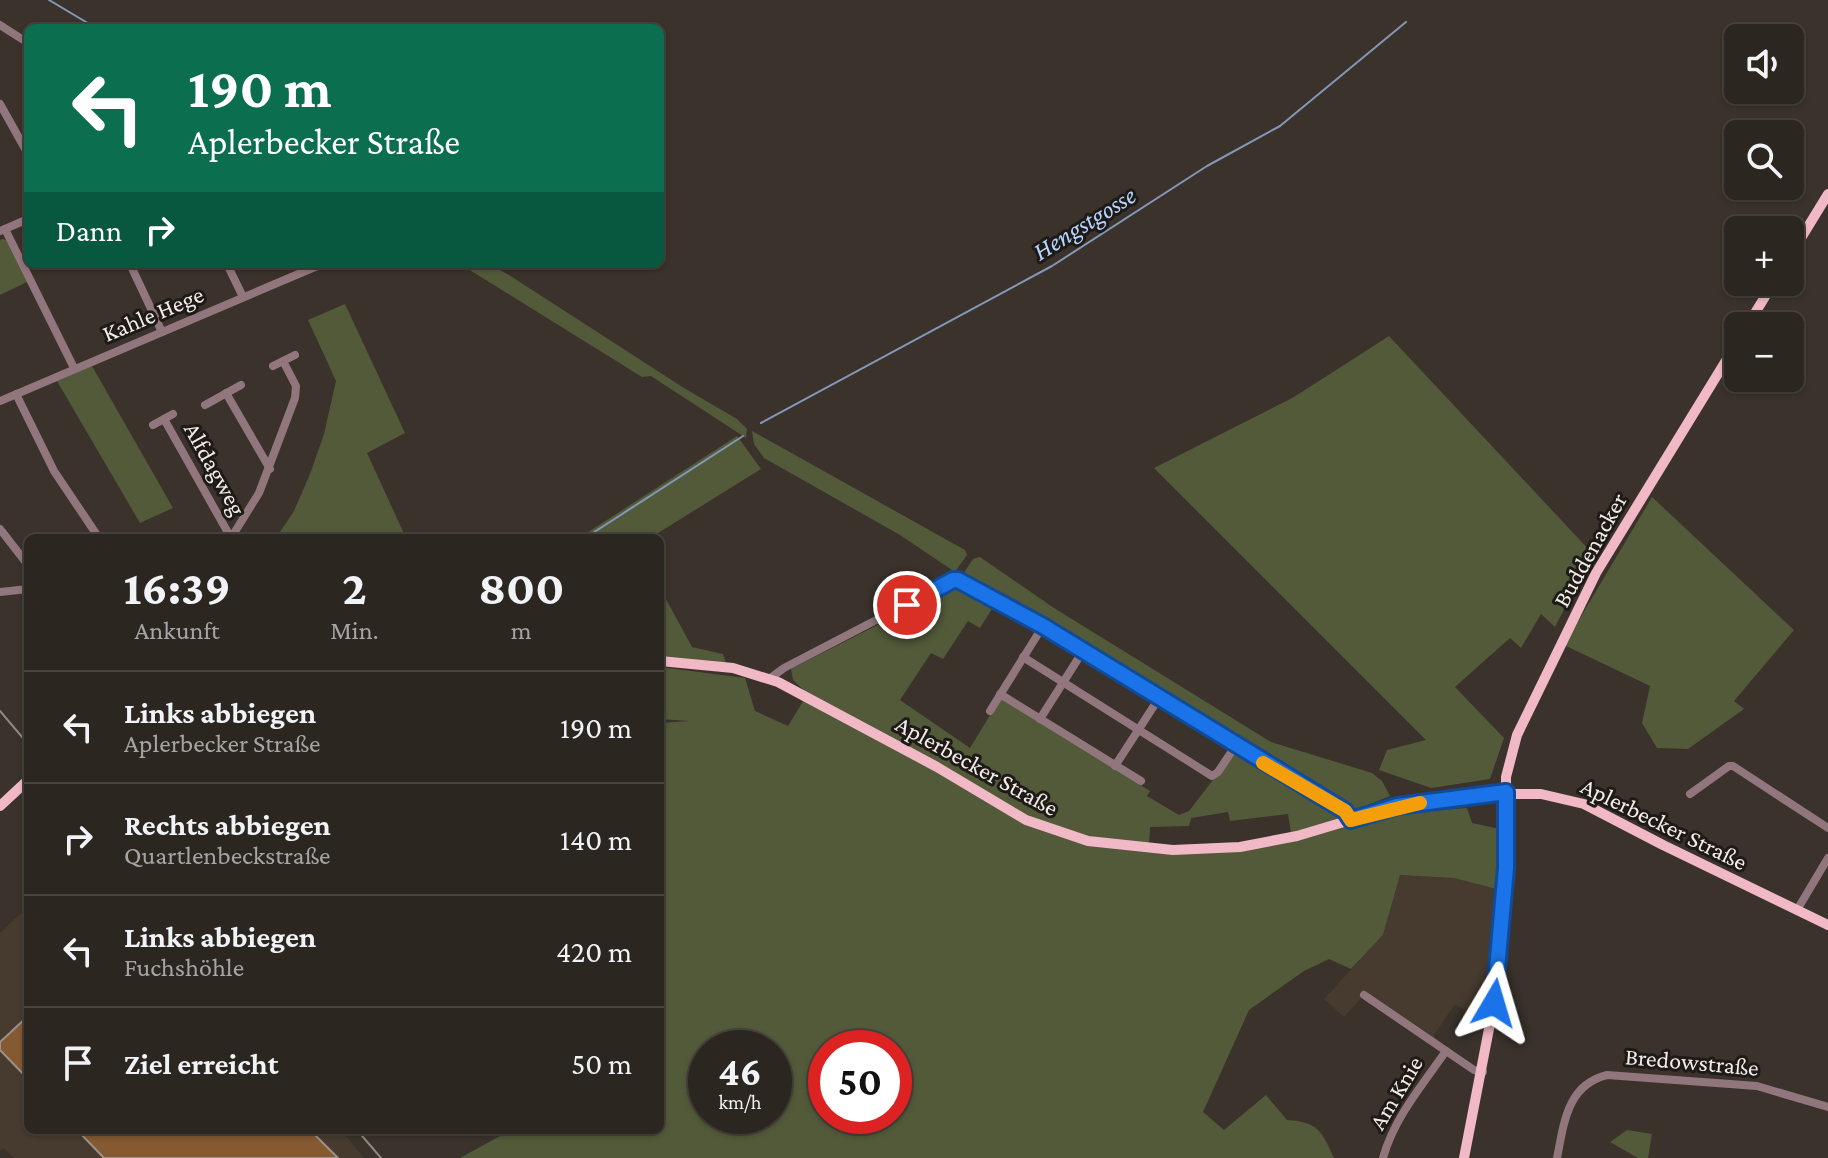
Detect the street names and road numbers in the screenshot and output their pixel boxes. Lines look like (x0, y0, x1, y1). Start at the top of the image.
street label: Kahle Hege (98, 280, 207, 347)
street label: Alfdagweg (179, 418, 252, 520)
street label: Buddenacker (1547, 488, 1632, 611)
street label: Aplerbecker Straße (891, 710, 1063, 821)
street label: Aplerbecker Straße (1577, 772, 1752, 875)
street label: Bredowstraße (1624, 1042, 1760, 1081)
street label: Am Knie (1363, 1051, 1428, 1134)

